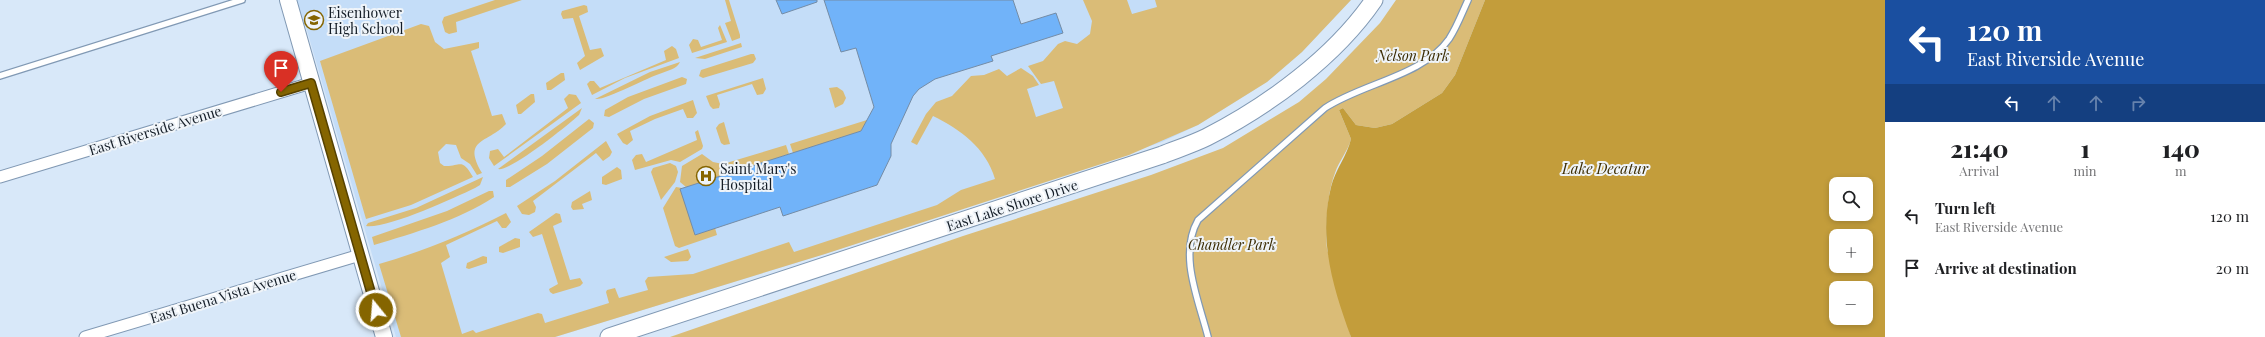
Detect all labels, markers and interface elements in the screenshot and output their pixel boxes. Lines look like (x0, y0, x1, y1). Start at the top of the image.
place label: Eisenhower High School (328, 3, 404, 38)
school or university icon: Eisenhower High School (303, 9, 325, 31)
text: 120 m (1967, 11, 2042, 48)
icon: left (1901, 16, 1953, 68)
park label: Nelson Park (1375, 46, 1449, 65)
text: East Riverside Avenue (1967, 47, 2144, 71)
pin (264, 51, 298, 92)
icon: arrive (270, 57, 292, 79)
icon: left (2001, 92, 2023, 114)
icon: ahead (2043, 92, 2065, 114)
icon: ahead (2085, 92, 2107, 114)
icon: right (2127, 92, 2149, 114)
street label: East Riverside Avenue (86, 101, 224, 159)
text: 21:40 (1950, 132, 2008, 164)
text: 1 (2080, 132, 2090, 164)
text: 140 (2162, 132, 2200, 164)
water label: Lake Decatur (1561, 158, 1649, 178)
place label: Saint Mary's Hospital (720, 159, 796, 194)
text: Arrival (1959, 162, 1999, 179)
text: min (2073, 162, 2097, 179)
text: m (2175, 162, 2187, 179)
hospital icon: Saint Mary's Hospital (695, 165, 717, 187)
street label: East Lake Shore Drive (944, 175, 1080, 235)
map controls (1829, 177, 1873, 325)
button: search (1829, 177, 1873, 221)
text: Turn left (1935, 198, 1996, 218)
icon: left (1901, 205, 1923, 227)
text: 120 m (2210, 206, 2249, 226)
text: East Riverside Avenue (1935, 218, 2063, 235)
button: + (1829, 229, 1873, 273)
park label: Chandler Park (1188, 235, 1276, 254)
icon: arrive (1901, 257, 1923, 279)
text: Arrive at destination (1935, 258, 2077, 278)
text: 20 m (2216, 258, 2249, 278)
street label: East Buena Vista Avenue (148, 265, 298, 327)
button: − (1829, 281, 1873, 325)
position arrow (355, 289, 397, 331)

